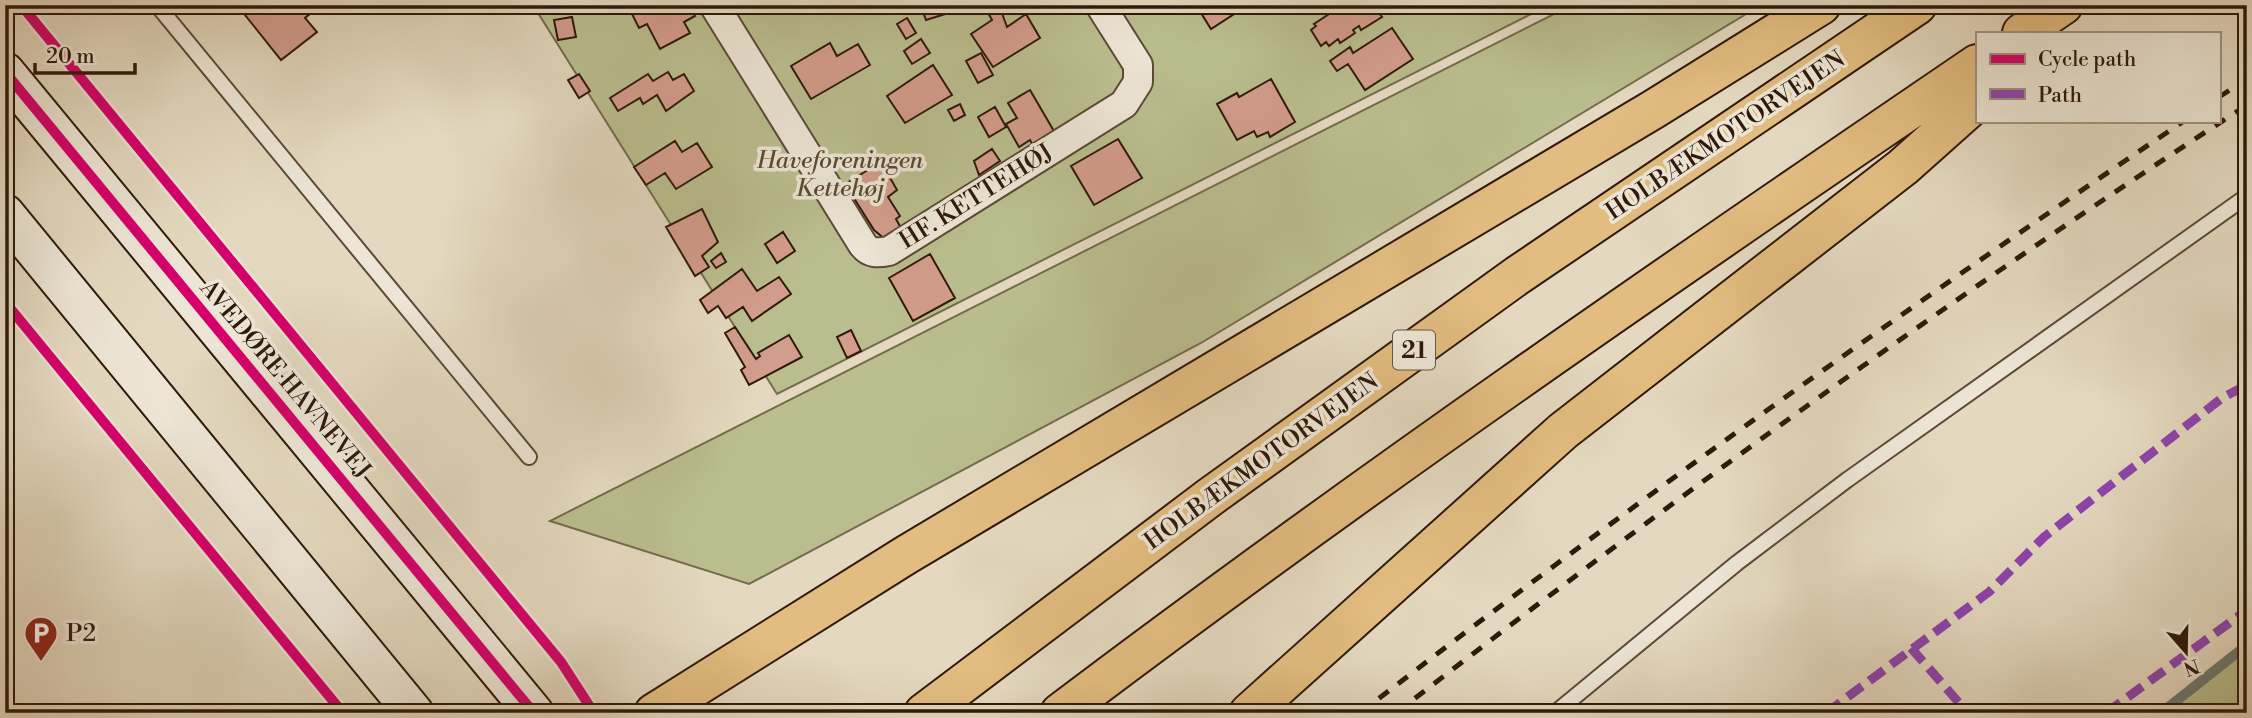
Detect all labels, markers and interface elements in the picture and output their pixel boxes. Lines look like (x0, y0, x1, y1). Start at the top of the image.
scale bar (35, 32, 135, 76)
legend (1976, 32, 2220, 122)
text: 20 m (46, 44, 95, 70)
street label: HOLBÆKMOTORVEJEN (1600, 44, 1851, 227)
text: Cycle path (2038, 47, 2137, 73)
text: Path (2038, 83, 2083, 109)
street label: HF. KETTEHØJ (894, 137, 1059, 256)
park label: Haveforeningen Kettehøj (756, 146, 924, 204)
street label: AVEDØRE HAVNEVEJ (193, 273, 377, 485)
road number: 21 (1393, 330, 1435, 370)
street label: HOLBÆKMOTORVEJEN (1139, 367, 1385, 557)
parking icon: P2 (22, 614, 60, 663)
north arrow (2150, 616, 2220, 686)
place label: P2 (66, 619, 96, 649)
text: N (2180, 653, 2203, 681)

